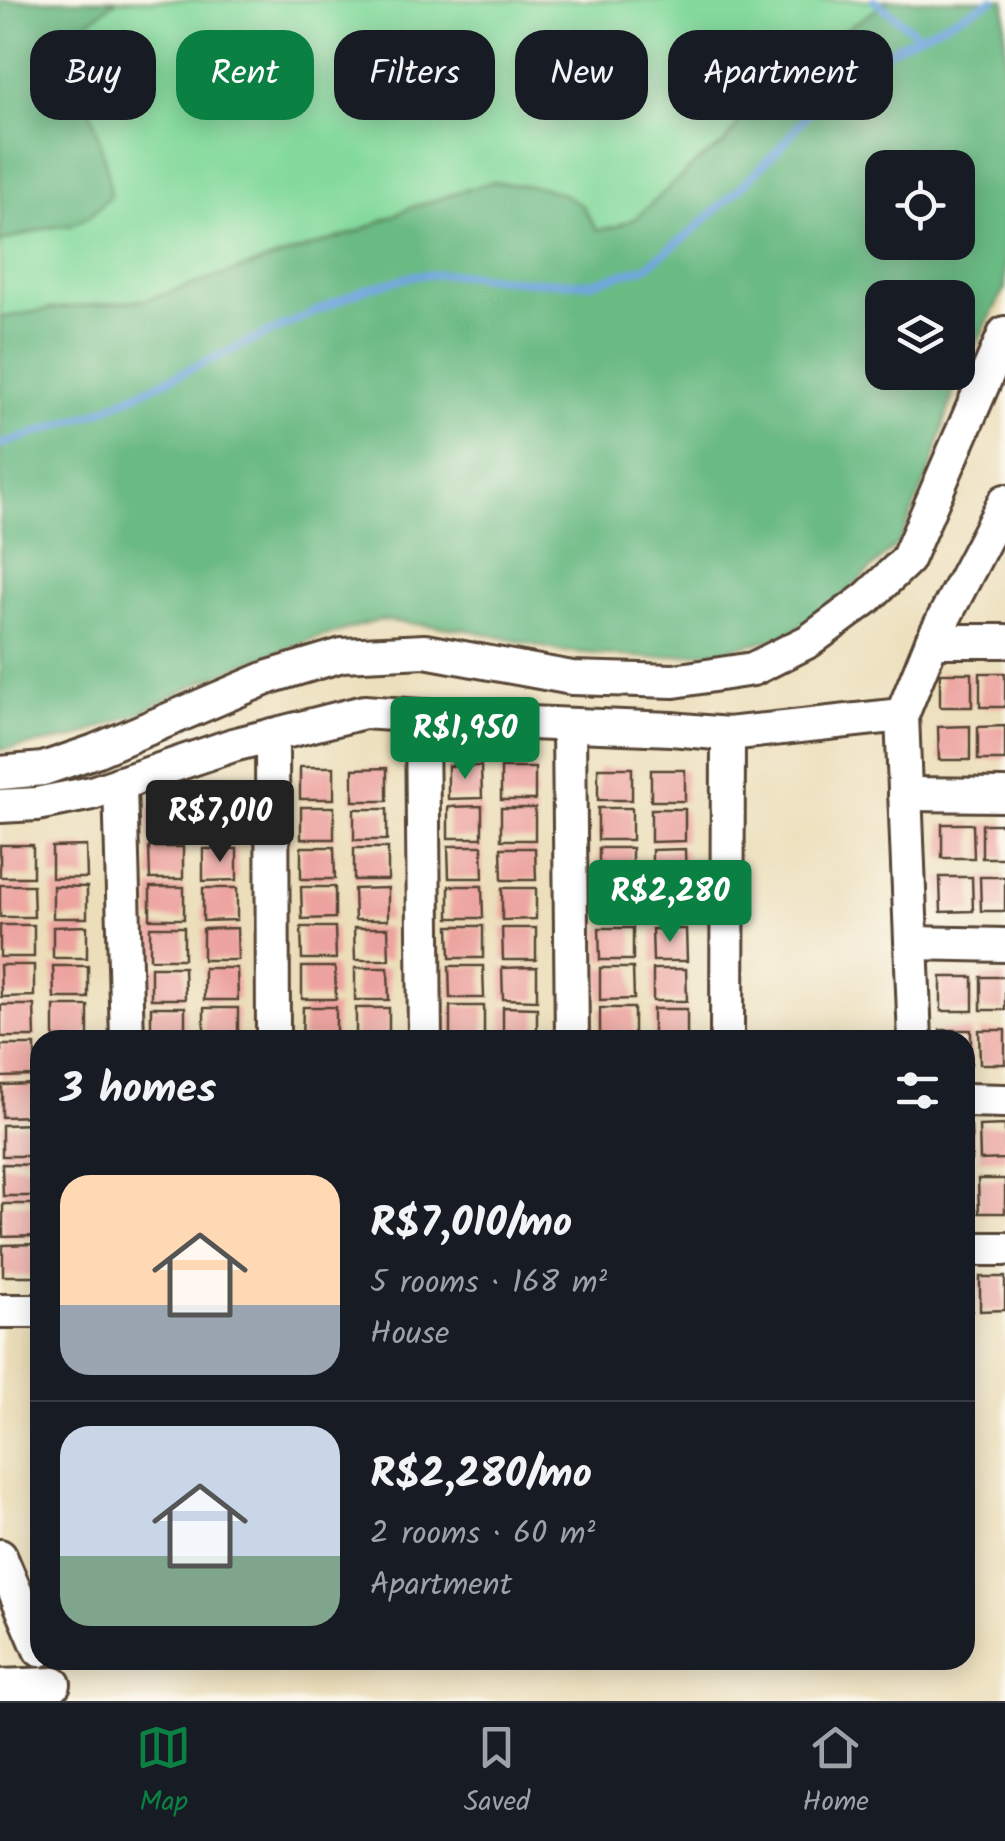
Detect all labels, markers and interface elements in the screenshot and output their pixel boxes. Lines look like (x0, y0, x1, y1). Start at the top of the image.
chip: Buy (30, 30, 156, 120)
chip: Rent (176, 30, 314, 120)
chip: Filters (334, 30, 495, 120)
chip: New (515, 30, 648, 120)
chip: Apartment (668, 30, 893, 120)
map controls (865, 150, 975, 390)
button: locate (865, 150, 975, 260)
button: layers (865, 280, 975, 390)
pin: R$1,950 (373, 697, 557, 782)
text: R$1,950 (412, 704, 518, 755)
pin: R$7,010 (128, 780, 312, 865)
text: R$7,010 (168, 787, 272, 838)
pin: R$2,280 (578, 860, 762, 945)
text: R$2,280 (610, 867, 730, 918)
text: 3 homes (60, 1057, 216, 1124)
icon: filters (890, 1063, 945, 1118)
text: R$7,010/mo (370, 1191, 572, 1258)
icon: home (140, 1215, 260, 1335)
text: 5 rooms · 168 m² (370, 1258, 607, 1309)
text: House (370, 1309, 449, 1360)
text: R$2,280/mo (370, 1442, 592, 1509)
icon: home (140, 1466, 260, 1586)
text: 2 rooms · 60 m² (370, 1509, 595, 1560)
text: Apartment (370, 1560, 512, 1611)
tab: Map (136, 1720, 191, 1825)
tab: Saved (464, 1720, 530, 1825)
tab: Home (802, 1720, 869, 1825)

